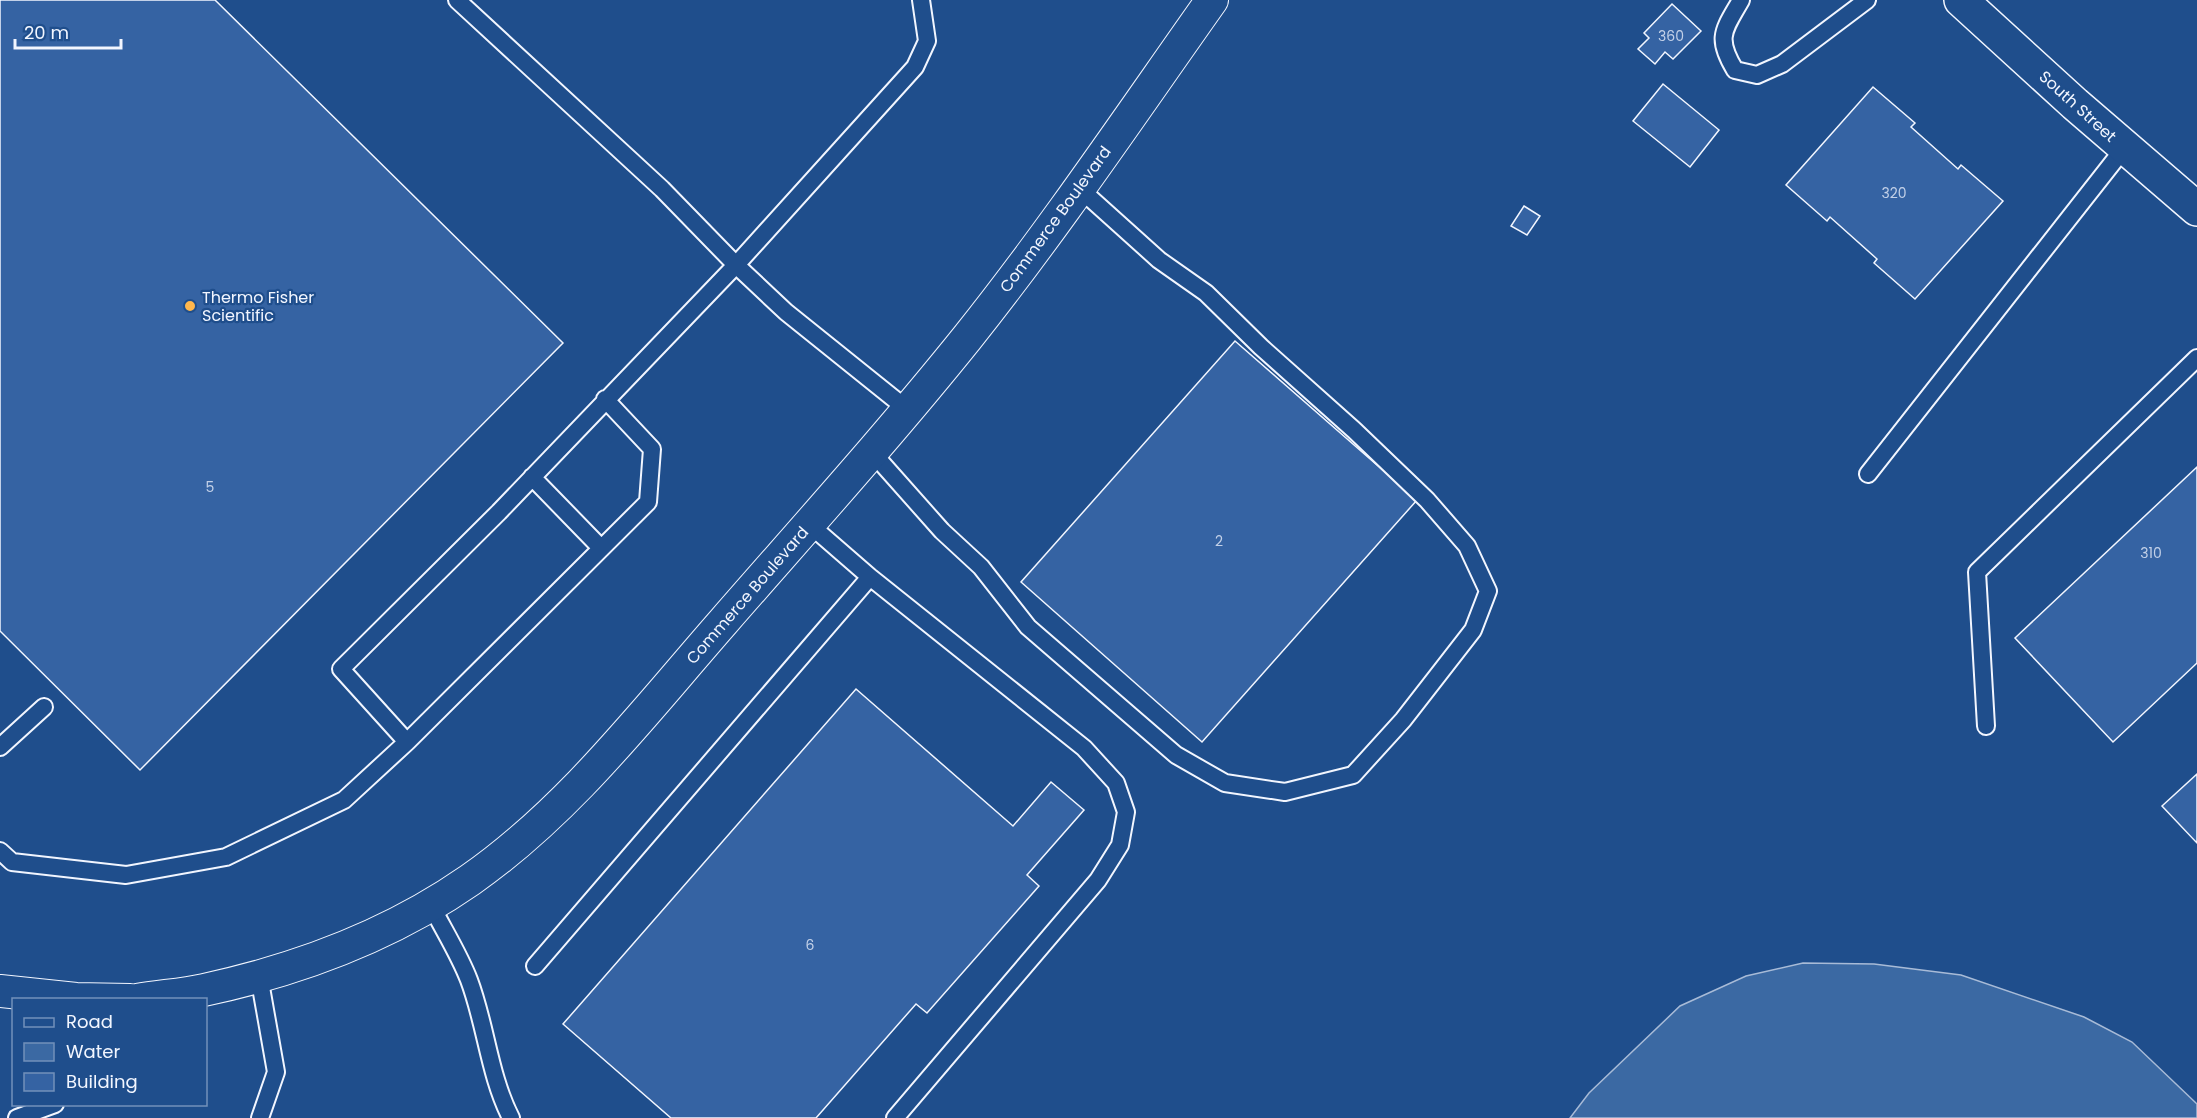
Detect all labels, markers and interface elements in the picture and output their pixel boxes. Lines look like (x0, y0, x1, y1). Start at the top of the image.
scale bar (15, 12, 122, 50)
text: 20 m (24, 20, 69, 45)
house number: 360 (1658, 26, 1684, 46)
street label: South Street (2034, 65, 2122, 148)
street label: Commerce Boulevard (994, 141, 1116, 297)
house number: 320 (1881, 183, 1907, 203)
place label: Thermo Fisher Scientific (202, 286, 314, 327)
marker: Thermo Fisher Scientific (183, 299, 197, 313)
house number: 5 (206, 477, 214, 497)
street label: Commerce Boulevard (681, 521, 814, 669)
house number: 2 (1215, 531, 1223, 551)
house number: 310 (2140, 543, 2162, 563)
house number: 6 (806, 935, 815, 955)
legend (12, 998, 207, 1106)
text: Road (66, 1009, 113, 1034)
text: Water (66, 1039, 120, 1064)
text: Building (66, 1069, 138, 1094)

